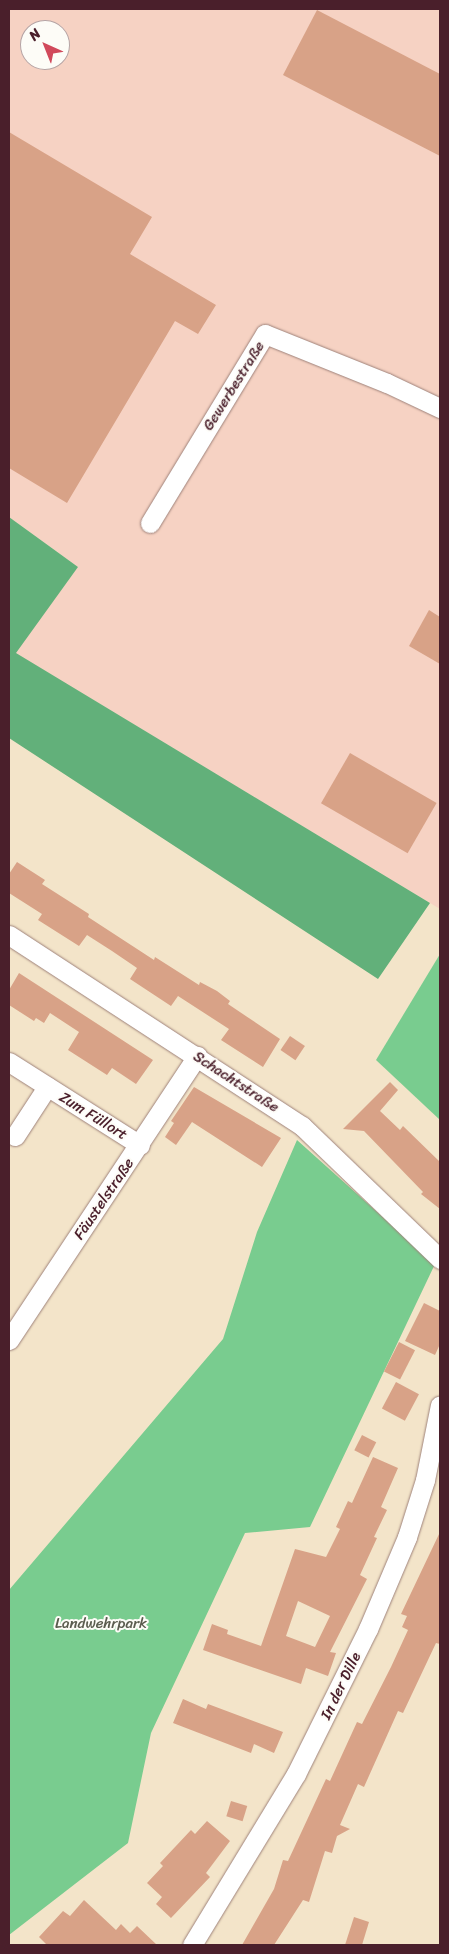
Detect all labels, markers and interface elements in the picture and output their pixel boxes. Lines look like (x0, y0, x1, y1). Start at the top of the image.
north arrow (20, 20, 70, 70)
text: N (23, 22, 47, 47)
street label: Gewerbestraße (199, 338, 269, 434)
street label: Schachtstraße (190, 1048, 282, 1116)
street label: Zum Füllort (56, 1088, 130, 1144)
street label: Fäustelstraße (70, 1155, 138, 1243)
park label: Landwehrpark (55, 1615, 147, 1633)
street label: In der Dille (317, 1649, 365, 1723)

